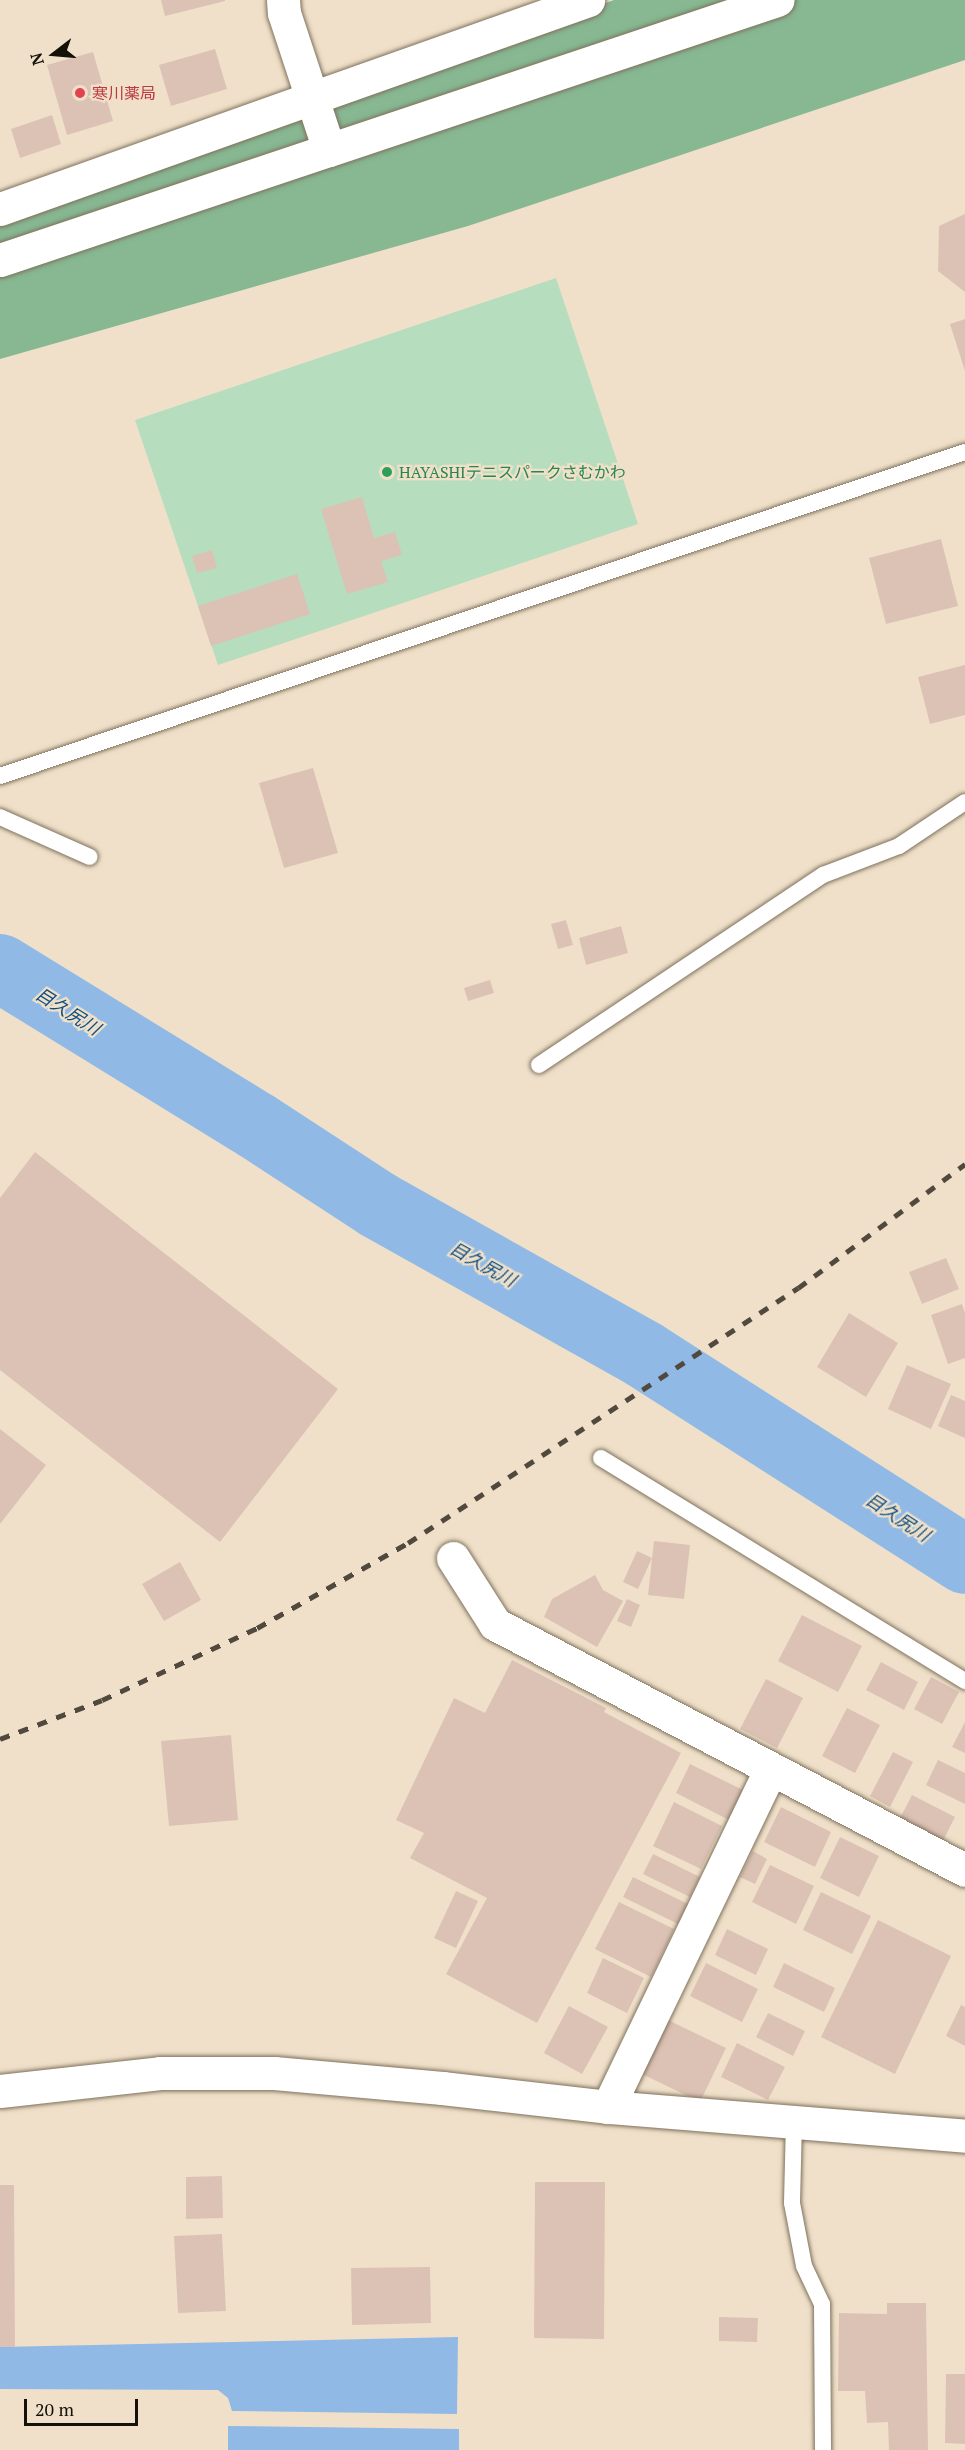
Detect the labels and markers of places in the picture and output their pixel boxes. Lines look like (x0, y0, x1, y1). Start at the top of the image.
place label: 寒川薬局 (92, 83, 156, 103)
marker: 寒川薬局 (73, 86, 87, 100)
place label: HAYASHIテニスパークさむかわ (399, 462, 626, 482)
marker: HAYASHIテニスパークさむかわ (380, 465, 394, 479)

